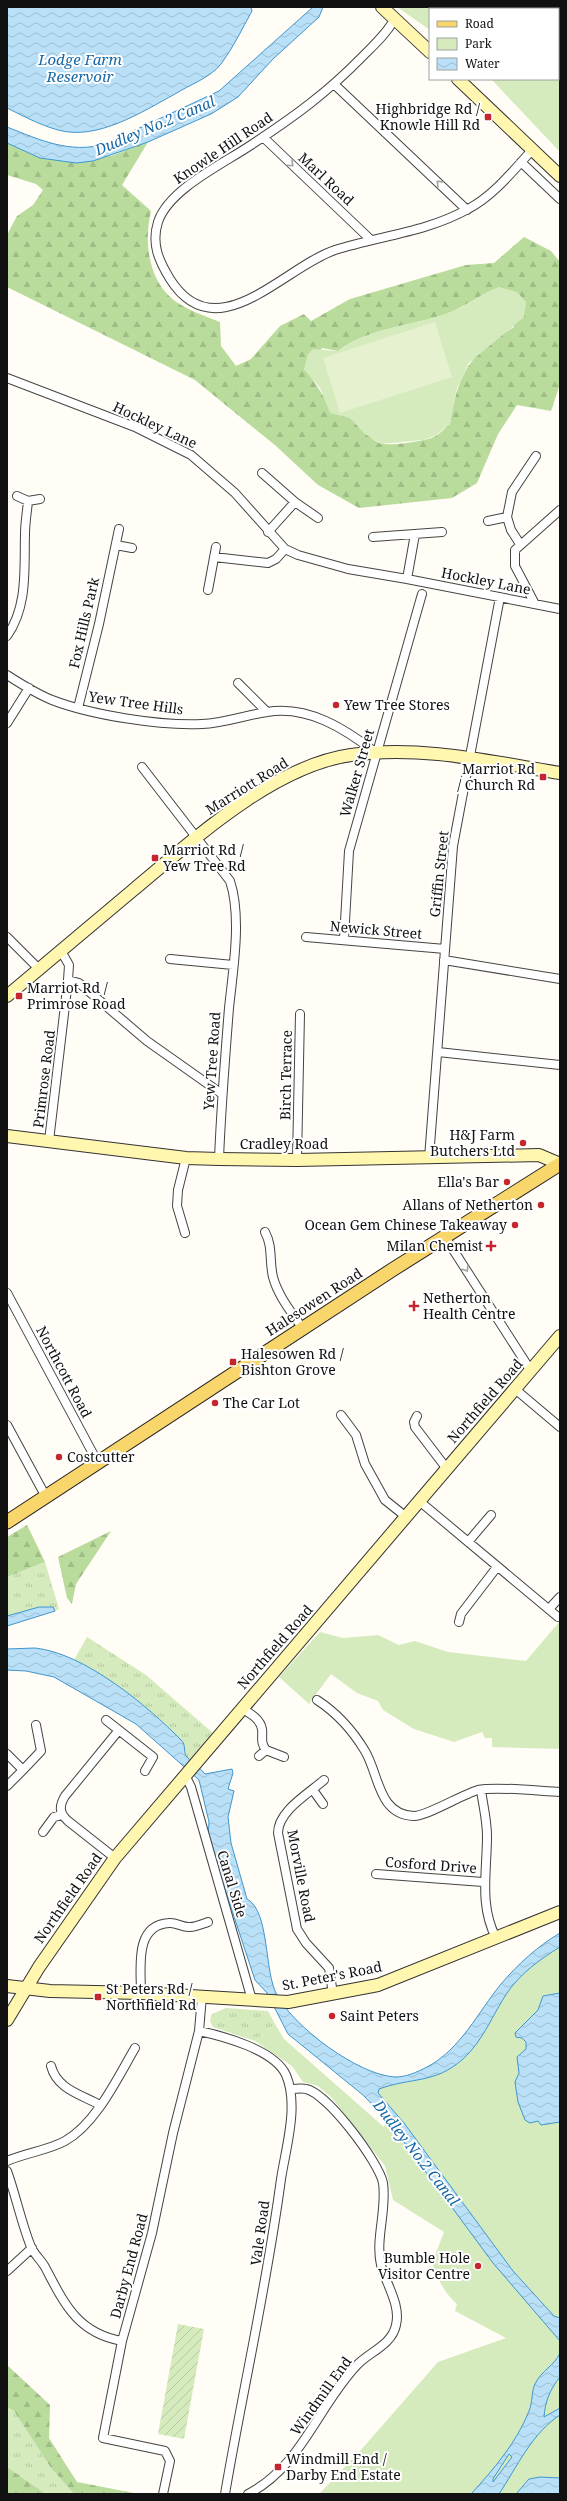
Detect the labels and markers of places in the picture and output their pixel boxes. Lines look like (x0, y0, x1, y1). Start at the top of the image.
place label: Highbridge Rd / Knowle Hill Rd (376, 99, 481, 134)
marker: Highbridge Rd / Knowle Hill Rd (483, 112, 493, 122)
place label: Yew Tree Stores (343, 695, 450, 714)
marker: Yew Tree Stores (331, 700, 341, 710)
place label: Marriot Rd / Church Rd (457, 759, 535, 794)
marker: Marriot Rd / Church Rd (538, 772, 548, 782)
place label: Marriot Rd / Yew Tree Rd (162, 840, 246, 875)
marker: Marriot Rd / Yew Tree Rd (150, 853, 160, 863)
place label: Marriot Rd / Primrose Road (27, 978, 126, 1013)
marker: Marriot Rd / Primrose Road (14, 991, 24, 1001)
place label: H&J Farm Butchers Ltd (430, 1125, 515, 1160)
marker: H&J Farm Butchers Ltd (518, 1138, 528, 1148)
place label: Ella's Bar (438, 1172, 499, 1191)
marker: Ella's Bar (502, 1177, 512, 1187)
place label: Allans of Netherton (403, 1195, 533, 1214)
marker: Allans of Netherton (536, 1200, 546, 1210)
place label: Ocean Gem Chinese Takeaway (304, 1215, 507, 1234)
marker: Ocean Gem Chinese Takeaway (510, 1220, 520, 1230)
place label: Milan Chemist (387, 1236, 483, 1255)
marker: Milan Chemist (486, 1241, 496, 1251)
place label: Netherton Health Centre (423, 1288, 515, 1323)
marker: Netherton Health Centre (408, 1300, 420, 1312)
place label: Halesowen Rd / Bishton Grove (241, 1344, 345, 1379)
marker: Halesowen Rd / Bishton Grove (228, 1357, 238, 1367)
place label: The Car Lot (223, 1393, 300, 1412)
marker: The Car Lot (210, 1398, 220, 1408)
place label: Costcutter (67, 1447, 135, 1466)
marker: Costcutter (54, 1452, 64, 1462)
place label: St Peters Rd / Northfield Rd (106, 1979, 197, 2014)
marker: St Peters Rd / Northfield Rd (93, 1992, 103, 2002)
place label: Saint Peters (340, 2006, 419, 2025)
marker: Saint Peters (327, 2011, 337, 2021)
place label: Bumble Hole Visitor Centre (378, 2248, 470, 2283)
marker: Bumble Hole Visitor Centre (473, 2261, 483, 2271)
place label: Windmill End / Darby End Estate (286, 2449, 401, 2484)
marker: Windmill End / Darby End Estate (273, 2462, 283, 2472)

